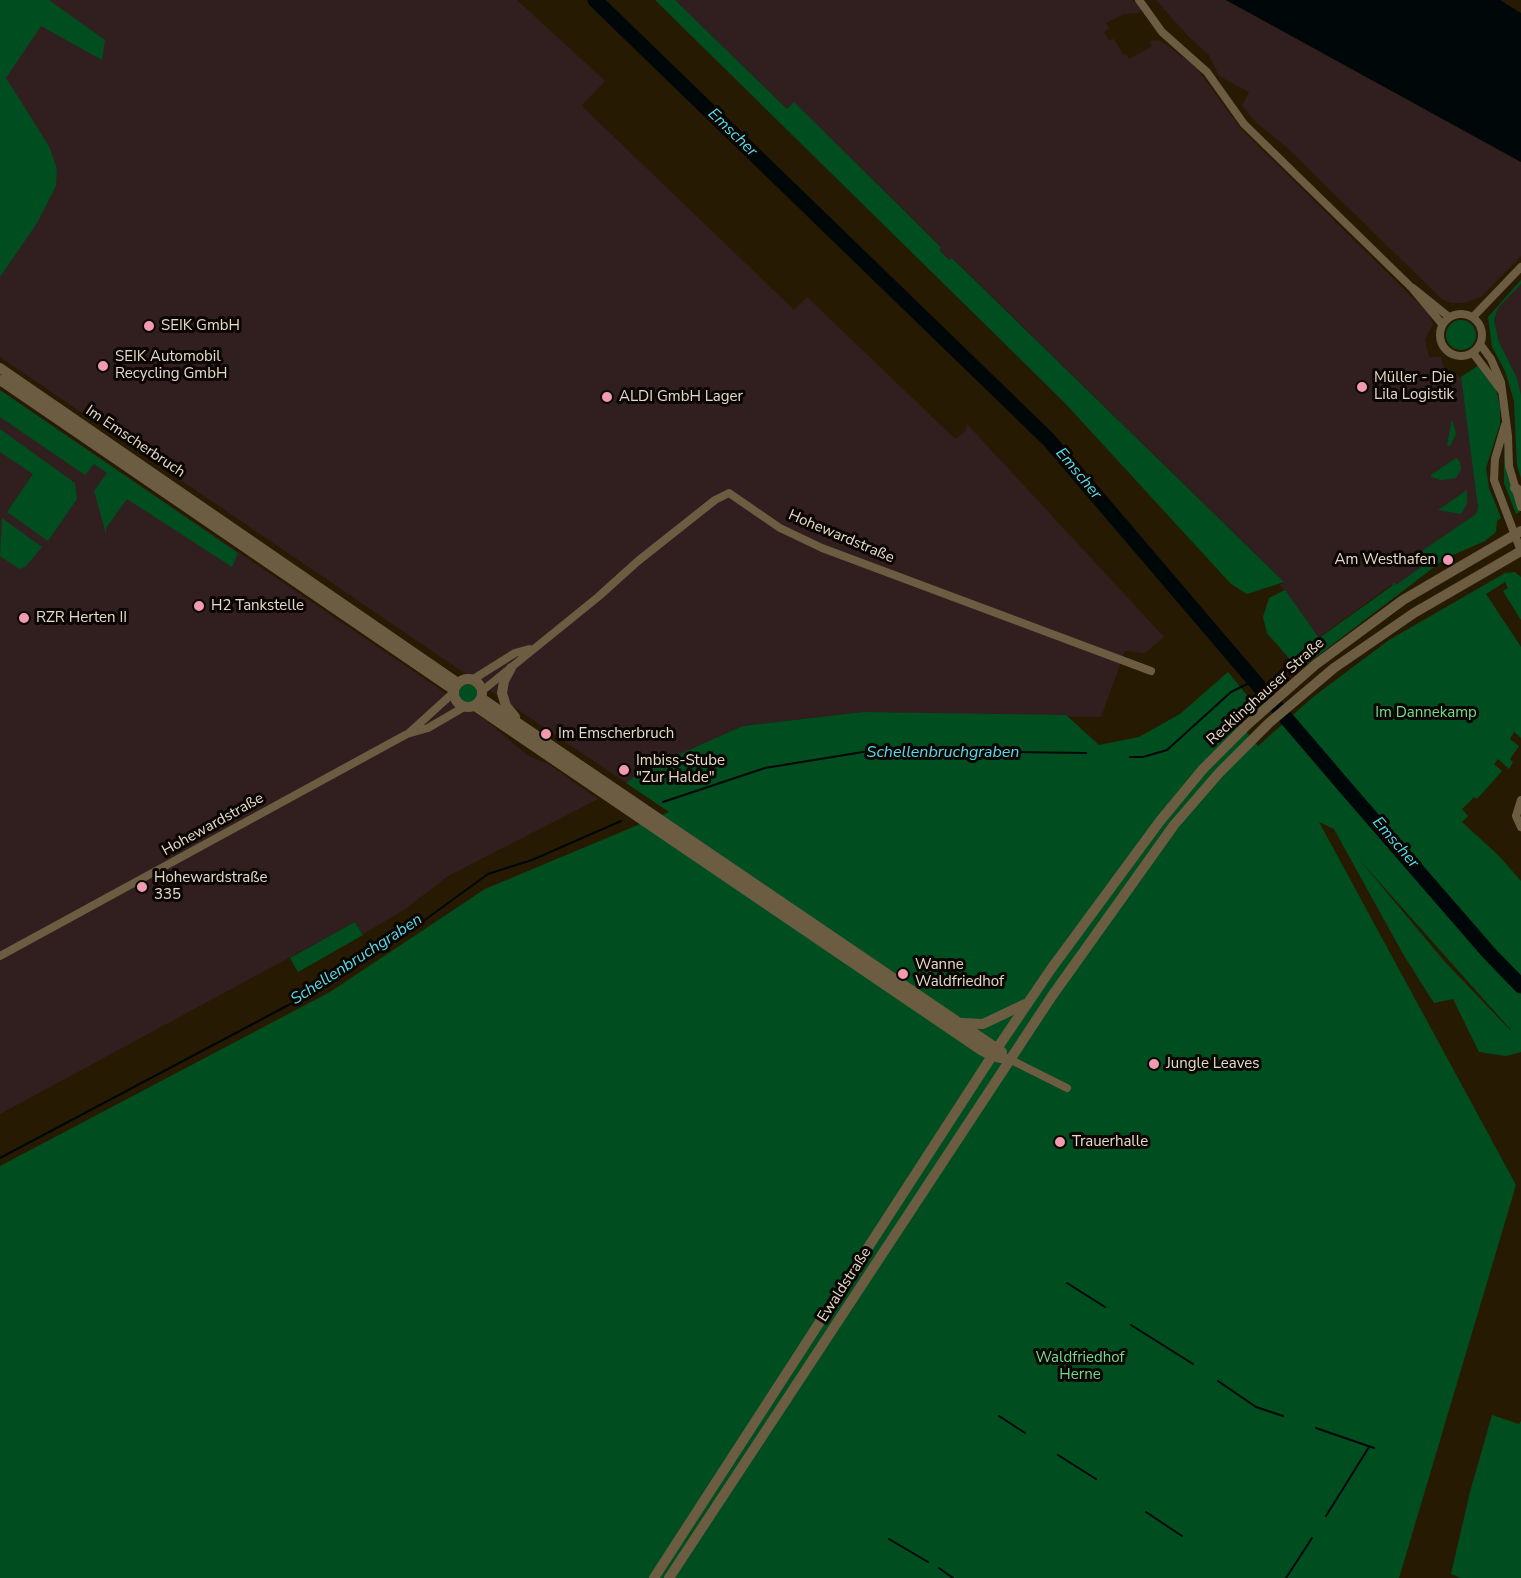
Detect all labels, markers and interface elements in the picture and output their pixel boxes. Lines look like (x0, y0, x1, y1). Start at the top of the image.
water label: Emscher (703, 105, 761, 161)
place label: SEIK GmbH (161, 317, 240, 335)
marker: SEIK GmbH (142, 319, 156, 333)
place label: SEIK Automobil Recycling GmbH (115, 348, 227, 383)
marker: SEIK Automobil Recycling GmbH (96, 359, 110, 373)
place label: Müller - Die Lila Logistik (1374, 369, 1454, 404)
marker: Müller - Die Lila Logistik (1355, 380, 1369, 394)
place label: ALDI GmbH Lager (619, 388, 743, 406)
marker: ALDI GmbH Lager (600, 390, 614, 404)
street label: Im Emscherbruch (82, 402, 188, 482)
water label: Emscher (1051, 444, 1105, 504)
street label: Hohewardstraße (785, 507, 897, 567)
place label: Am Westhafen (1335, 551, 1436, 569)
marker: Am Westhafen (1441, 553, 1455, 567)
place label: H2 Tankstelle (211, 597, 304, 615)
marker: H2 Tankstelle (192, 599, 206, 613)
place label: RZR Herten II (36, 609, 127, 627)
marker: RZR Herten II (17, 611, 31, 625)
street label: Recklinghauser Straße (1204, 635, 1328, 749)
park label: Im Dannekamp (1375, 704, 1477, 722)
place label: Im Emscherbruch (558, 725, 674, 743)
marker: Im Emscherbruch (539, 727, 553, 741)
water label: Schellenbruchgraben (867, 743, 1019, 763)
place label: Imbiss-Stube "Zur Halde" (636, 752, 725, 787)
marker: Imbiss-Stube "Zur Halde" (617, 763, 631, 777)
street label: Hohewardstraße (159, 790, 267, 860)
water label: Emscher (1368, 814, 1422, 872)
place label: Hohewardstraße 335 (154, 869, 267, 904)
marker: Hohewardstraße 335 (135, 880, 149, 894)
water label: Schellenbruchgraben (288, 910, 426, 1010)
place label: Wanne Waldfriedhof (915, 956, 1004, 991)
marker: Wanne Waldfriedhof (896, 967, 910, 981)
place label: Jungle Leaves (1166, 1055, 1260, 1073)
marker: Jungle Leaves (1147, 1057, 1161, 1071)
place label: Trauerhalle (1072, 1133, 1148, 1151)
marker: Trauerhalle (1053, 1135, 1067, 1149)
street label: Ewaldstraße (814, 1244, 876, 1326)
park label: Waldfriedhof Herne (1035, 1349, 1125, 1384)

